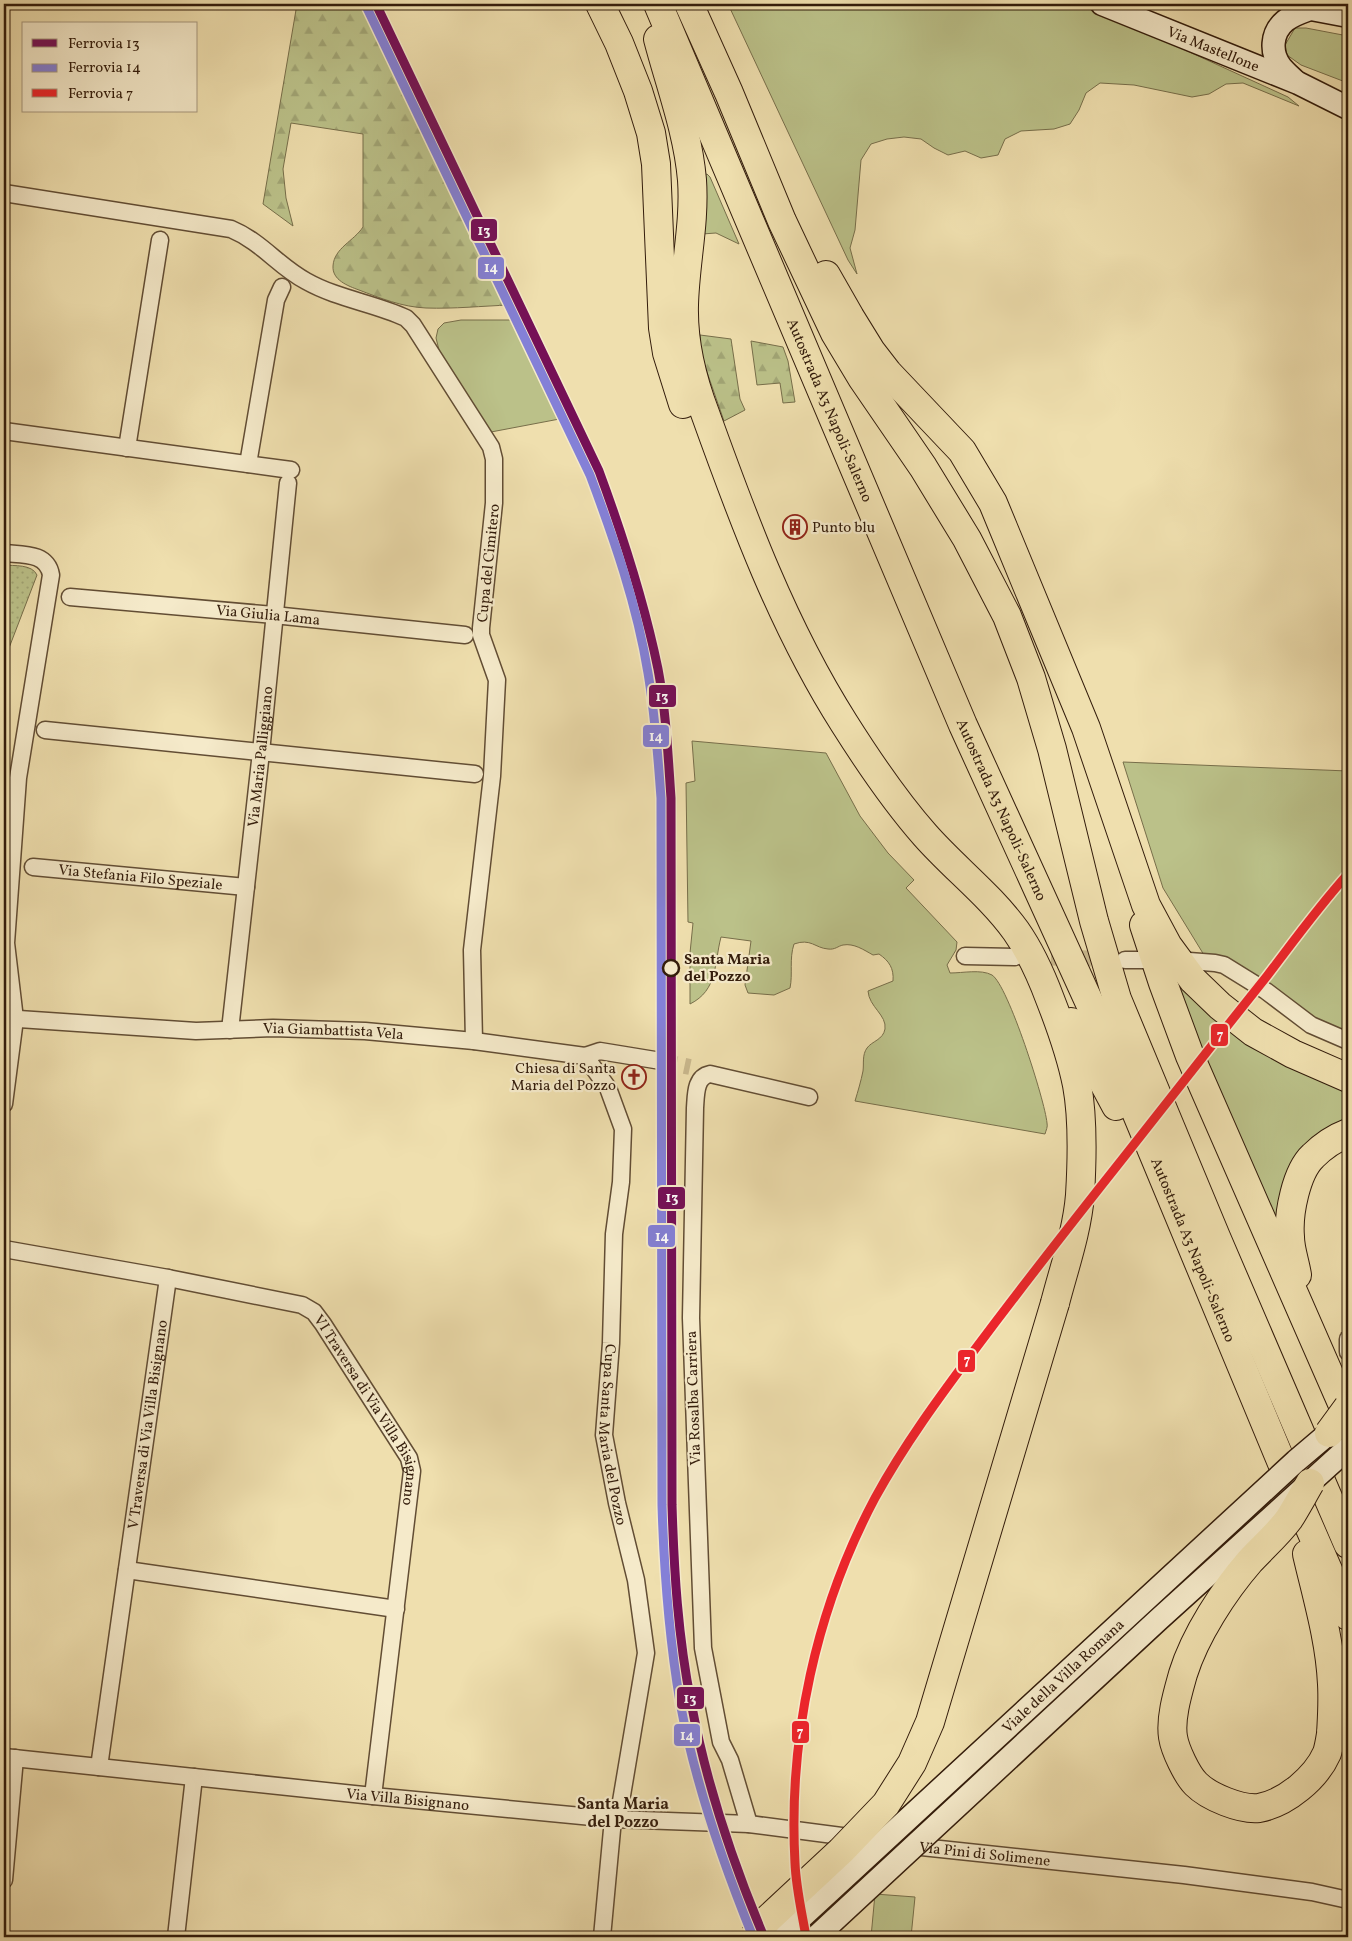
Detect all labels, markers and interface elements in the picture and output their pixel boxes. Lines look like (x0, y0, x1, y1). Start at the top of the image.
legend (22, 22, 198, 112)
street label: Via Mastellone (1163, 22, 1262, 78)
text: Ferrovia 13 (68, 34, 140, 55)
text: Ferrovia 14 (68, 58, 141, 79)
text: Ferrovia 7 (68, 84, 133, 105)
line badge: 13 (470, 218, 498, 242)
text: 13 (478, 222, 490, 241)
line badge: 14 (477, 256, 505, 280)
text: 14 (484, 259, 499, 278)
street label: Autostrada A3 Napoli-Salerno (780, 316, 877, 506)
street label: Cupa del Cimitero (473, 503, 506, 623)
building icon: Punto blu (782, 514, 808, 540)
place label: Punto blu (812, 518, 875, 539)
street label: Via Giulia Lama (215, 601, 321, 632)
line badge: 13 (648, 684, 677, 708)
street label: Via Maria Palliggiano (244, 685, 280, 828)
text: 13 (656, 688, 668, 707)
street label: Autostrada A3 Napoli-Salerno (950, 716, 1051, 905)
line badge: 14 (642, 724, 670, 748)
text: 14 (649, 728, 664, 747)
street label: Via Stefania Filo Speziale (57, 860, 223, 897)
place label: Santa Maria del Pozzo (684, 950, 770, 988)
marker: Santa Maria del Pozzo (662, 959, 680, 977)
street label: Via Giambattista Vela (263, 1019, 405, 1047)
line badge: 7 (1210, 1023, 1229, 1047)
text: 7 (1217, 1027, 1224, 1046)
place label: Chiesa di Santa Maria del Pozzo (511, 1059, 616, 1097)
church icon: Chiesa di Santa Maria del Pozzo (621, 1064, 647, 1090)
street label: Autostrada A3 Napoli-Salerno (1144, 1155, 1240, 1346)
line badge: 13 (657, 1186, 686, 1210)
text: 13 (666, 1189, 678, 1208)
line badge: 14 (647, 1224, 676, 1248)
text: 14 (655, 1228, 670, 1247)
street label: VI Traversa di Via Villa Bisignano (308, 1311, 421, 1507)
street label: V Traversa di Via Villa Bisignano (124, 1319, 174, 1531)
street label: Via Rosalba Carriera (682, 1330, 707, 1466)
street label: Cupa Santa Maria del Pozzo (592, 1343, 631, 1528)
line badge: 7 (957, 1349, 976, 1373)
text: 7 (964, 1352, 971, 1371)
street label: Viale della Villa Romana (998, 1615, 1130, 1739)
line badge: 13 (676, 1686, 705, 1710)
text: 13 (684, 1690, 696, 1709)
line badge: 7 (791, 1720, 810, 1744)
line badge: 14 (673, 1723, 701, 1747)
text: 7 (797, 1724, 804, 1743)
text: 14 (680, 1727, 695, 1746)
street label: Via Villa Bisignano (345, 1784, 470, 1817)
district label: Santa Maria del Pozzo (577, 1794, 669, 1834)
street label: Via Pini di Solimene (918, 1838, 1051, 1873)

